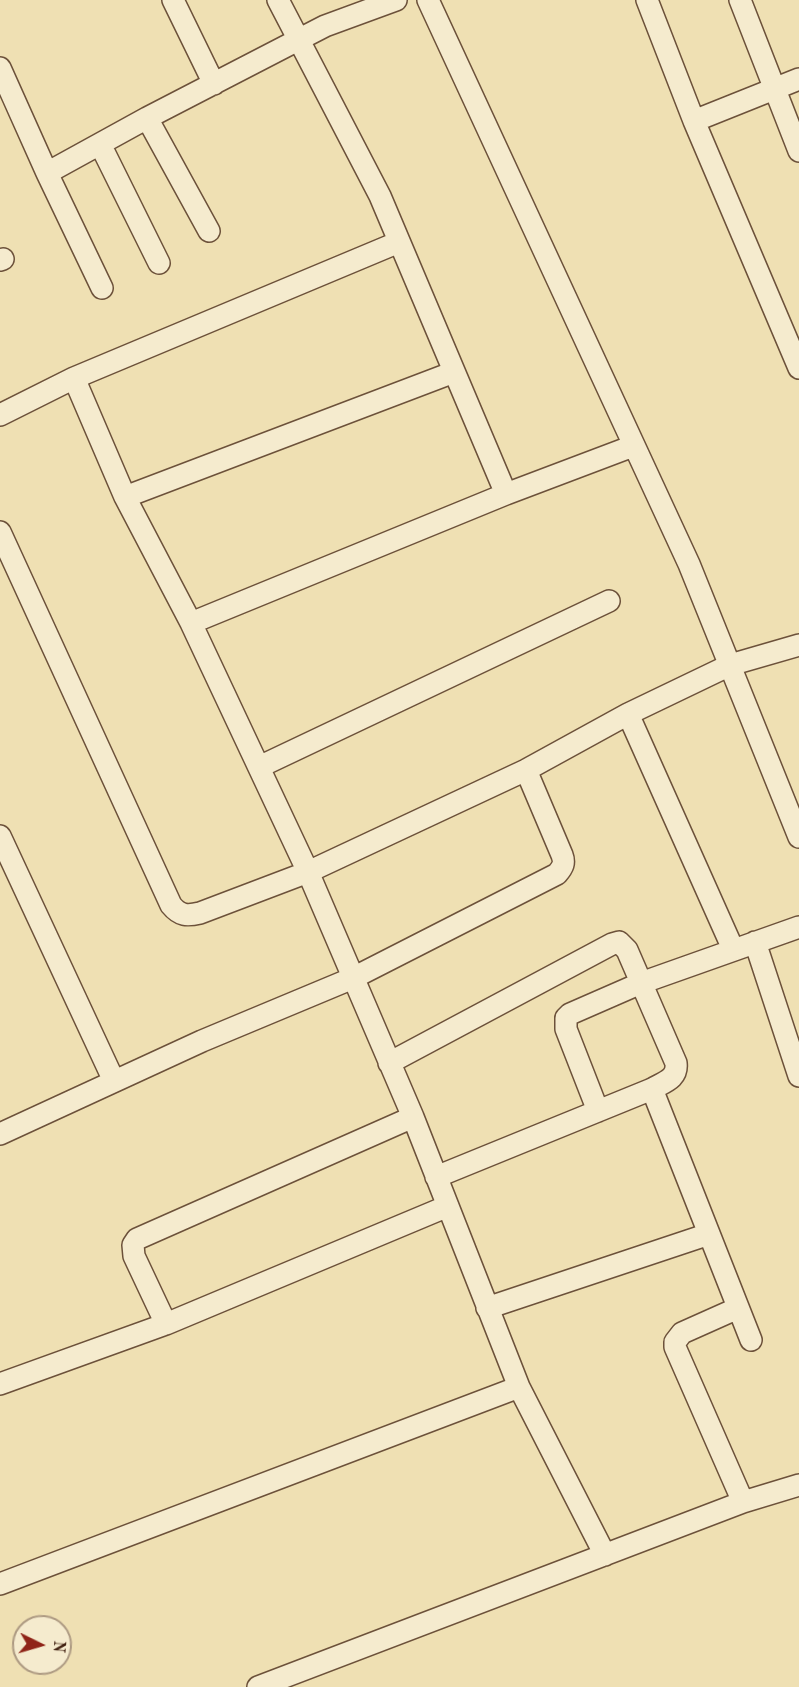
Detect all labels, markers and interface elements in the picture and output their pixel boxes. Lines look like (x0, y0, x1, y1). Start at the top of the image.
north arrow (12, 1615, 72, 1675)
text: N (49, 1640, 66, 1653)

